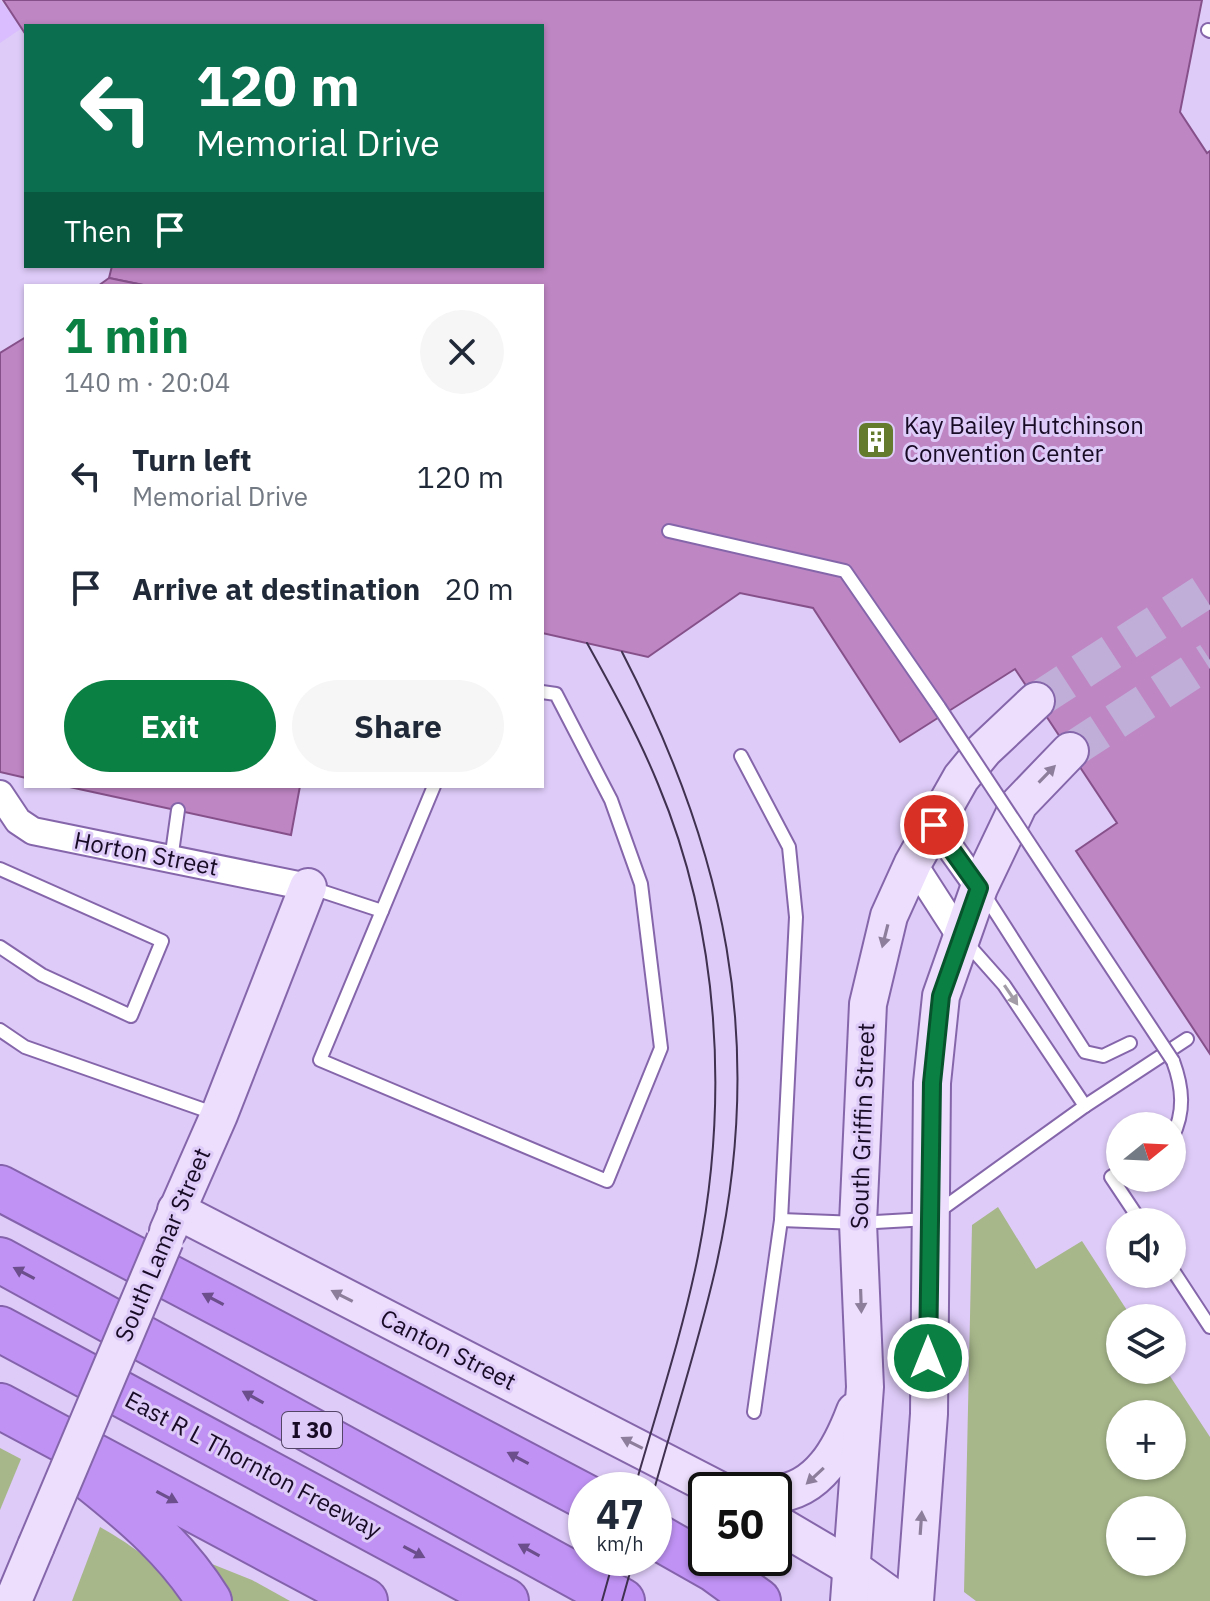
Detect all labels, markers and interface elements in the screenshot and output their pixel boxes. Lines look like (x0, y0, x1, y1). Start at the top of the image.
text: 120 m (196, 49, 360, 121)
icon: left (64, 56, 168, 160)
text: Memorial Drive (196, 119, 440, 166)
icon: arrive (148, 208, 192, 252)
text: Then (64, 211, 132, 250)
text: 1 min (64, 304, 189, 366)
button: close (420, 310, 504, 394)
text: 140 m · 20:04 (64, 365, 230, 399)
place label: Kay Bailey Hutchinson Convention Center (904, 409, 1144, 469)
building icon: Kay Bailey Hutchinson Convention Center (855, 419, 897, 461)
text: Turn left (132, 440, 251, 479)
icon: left (64, 454, 108, 498)
text: 120 m (417, 457, 504, 496)
text: Memorial Drive (132, 479, 308, 513)
icon: arrive (64, 566, 108, 610)
text: Arrive at destination (132, 569, 420, 608)
text: 20 m (444, 569, 514, 608)
button: Exit (64, 680, 276, 772)
button: Share (292, 680, 504, 772)
one-way arrow (1038, 765, 1056, 784)
pin (900, 791, 968, 859)
icon: arrive (912, 803, 956, 847)
street label: Horton Street (71, 823, 221, 883)
one-way arrow (878, 923, 890, 948)
one-way arrow (1003, 985, 1018, 1006)
street label: South Griffin Street (842, 1022, 882, 1230)
north arrow (1106, 1112, 1186, 1192)
map controls (1106, 1112, 1186, 1576)
street label: South Lamar Street (107, 1143, 217, 1346)
button: sound (1106, 1208, 1186, 1288)
one-way arrow (13, 1267, 36, 1280)
one-way arrow (331, 1289, 354, 1302)
one-way arrow (855, 1289, 868, 1314)
one-way arrow (202, 1293, 225, 1306)
street label: Canton Street (375, 1301, 522, 1397)
button: layers (1106, 1304, 1186, 1384)
position arrow (886, 1316, 970, 1400)
street label: East R L Thornton Freeway (120, 1383, 387, 1545)
one-way arrow (242, 1390, 264, 1404)
button: + (1106, 1400, 1186, 1480)
road number: I 30 (282, 1412, 342, 1448)
one-way arrow (621, 1436, 644, 1450)
one-way arrow (507, 1452, 529, 1466)
one-way arrow (806, 1466, 825, 1484)
speed limit sign: 50 (688, 1472, 792, 1576)
text: 47 (596, 1488, 644, 1540)
one-way arrow (155, 1491, 178, 1504)
button: − (1106, 1496, 1186, 1576)
one-way arrow (914, 1510, 927, 1535)
text: km/h (596, 1530, 644, 1557)
one-way arrow (518, 1544, 541, 1557)
one-way arrow (402, 1545, 425, 1558)

